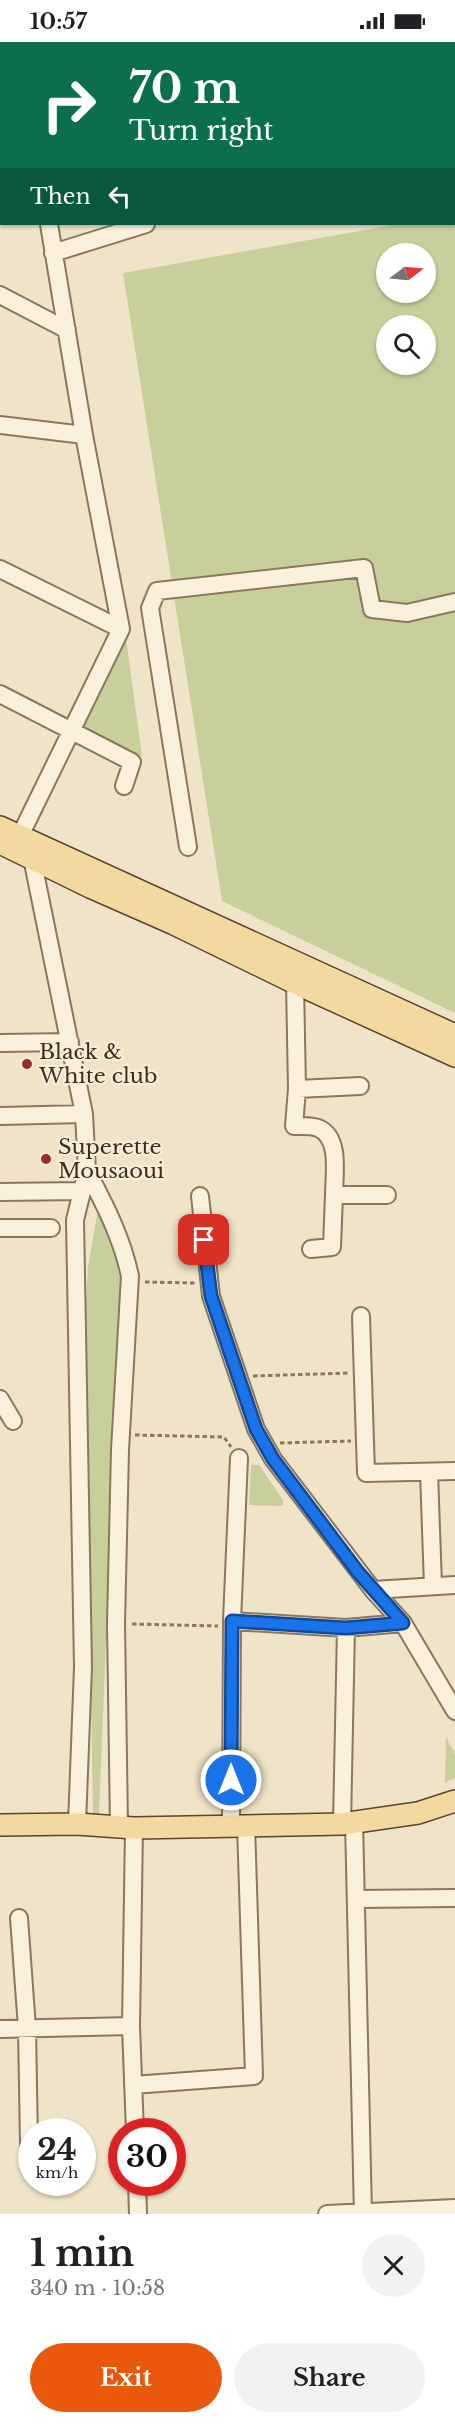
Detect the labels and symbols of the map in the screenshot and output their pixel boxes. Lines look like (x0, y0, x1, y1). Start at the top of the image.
north arrow (376, 243, 436, 303)
place label: Black & White club (38, 1039, 158, 1089)
marker: Black & White club (20, 1057, 34, 1071)
place label: Superette Mousaoui (58, 1134, 164, 1184)
marker: Superette Mousaoui (39, 1152, 53, 1166)
pin (178, 1214, 229, 1265)
position arrow (199, 1748, 263, 1812)
speed limit sign: 30 (108, 2118, 186, 2196)

